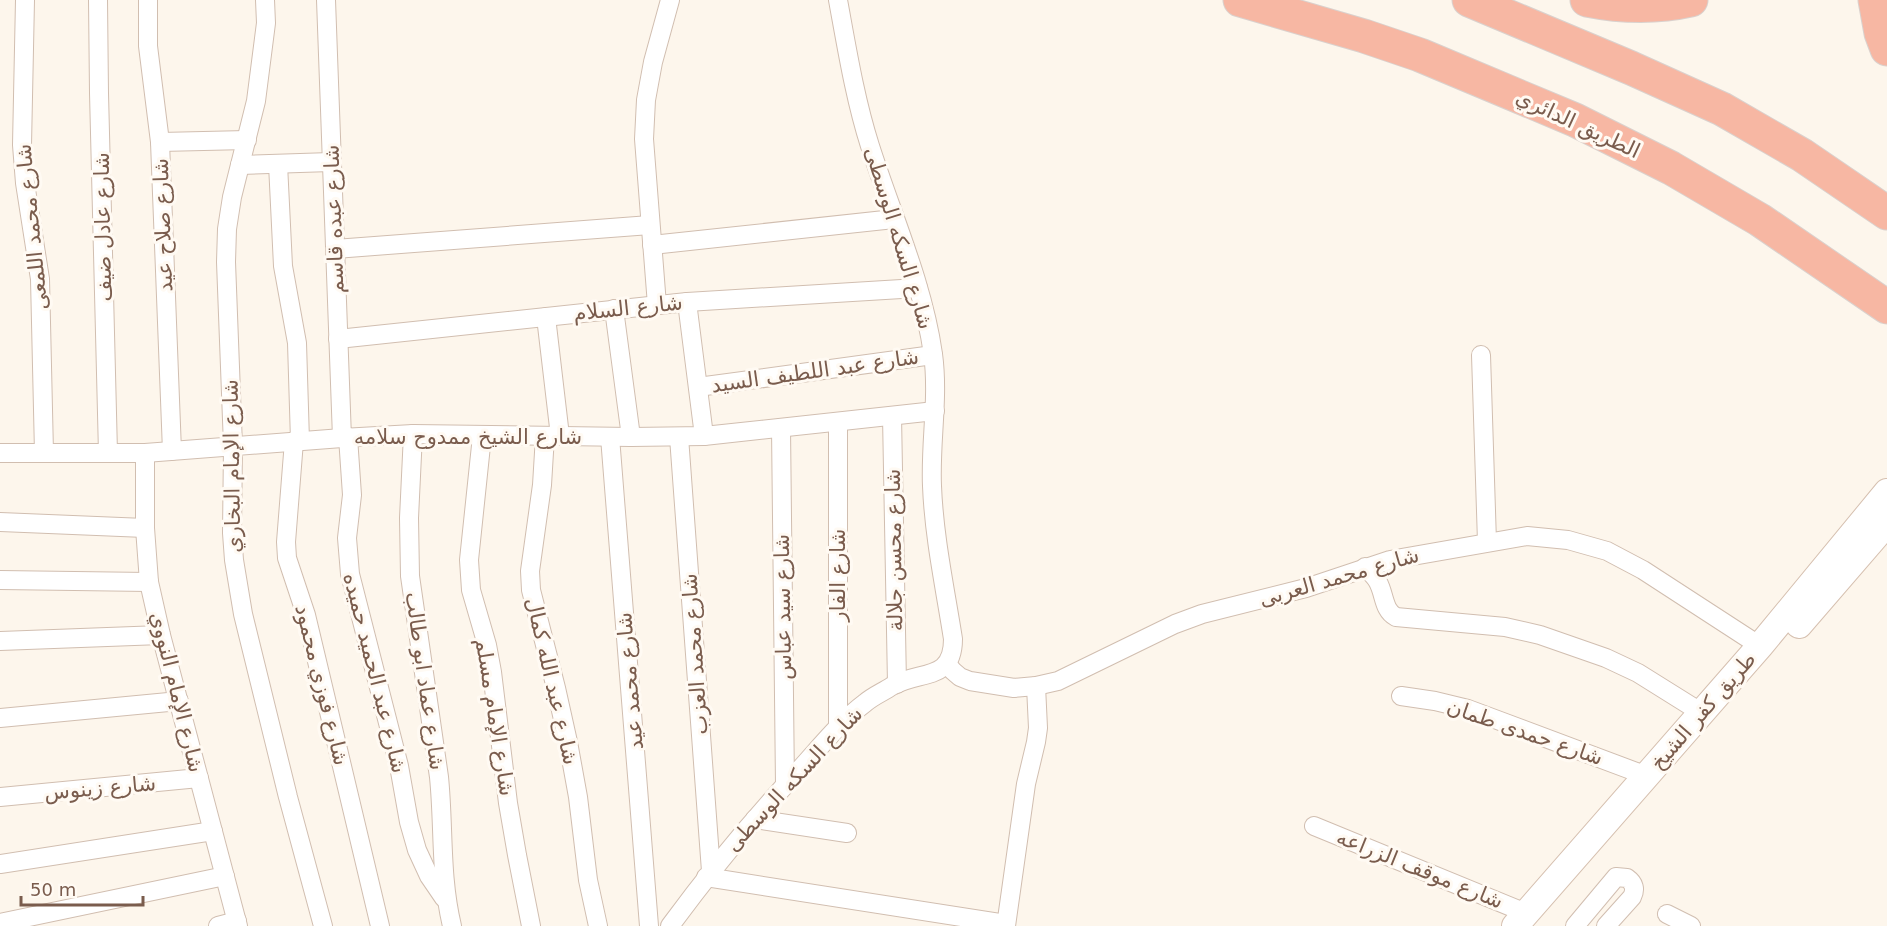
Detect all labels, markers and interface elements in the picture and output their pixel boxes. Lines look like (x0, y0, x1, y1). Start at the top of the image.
street label: الطريق الدائري (1512, 85, 1644, 163)
street label: شارع محمد اللمعى (11, 143, 53, 311)
street label: شارع عبده قاسم (319, 144, 350, 294)
street label: شارع السكه الوسطى (860, 144, 938, 332)
street label: شارع عادل ضيف (90, 152, 116, 302)
street label: شارع صلاح عيد (149, 158, 177, 292)
street label: شارع السلام (572, 290, 684, 326)
street label: شارع عبد اللطيف السيد (710, 345, 920, 397)
street label: شارع الإمام البخاري (218, 379, 246, 553)
street label: شارع الشيخ ممدوح سلامه (354, 425, 582, 449)
street label: شارع محسن جلالة (881, 468, 907, 632)
street label: شارع الفار (826, 529, 850, 622)
street label: شارع سيد عباس (770, 534, 796, 680)
street label: شارع محمد العربى (1256, 543, 1422, 611)
street label: شارع عبد الحميد حميده (339, 570, 411, 776)
street label: شارع محمد العزب (677, 573, 713, 735)
street label: شارع عماد ابو طالب (401, 590, 449, 772)
street label: شارع عبد الله كمال (521, 595, 583, 767)
street label: شارع فوزي محمود (290, 602, 354, 768)
street label: شارع الإمام النووي (145, 609, 209, 775)
street label: شارع محمد عيد (612, 611, 648, 751)
street label: شارع الإمام مسلم (470, 636, 519, 798)
street label: طريق كفر الشيخ (1645, 647, 1761, 775)
street label: شارع حمدى طمان (1444, 694, 1606, 770)
street label: شارع السكه الوسطى (721, 702, 867, 856)
street label: شارع زينوس (43, 771, 157, 805)
street label: شارع موقف الزراعه (1333, 825, 1507, 913)
scale bar (21, 869, 142, 907)
text: 50 m (30, 879, 76, 900)

